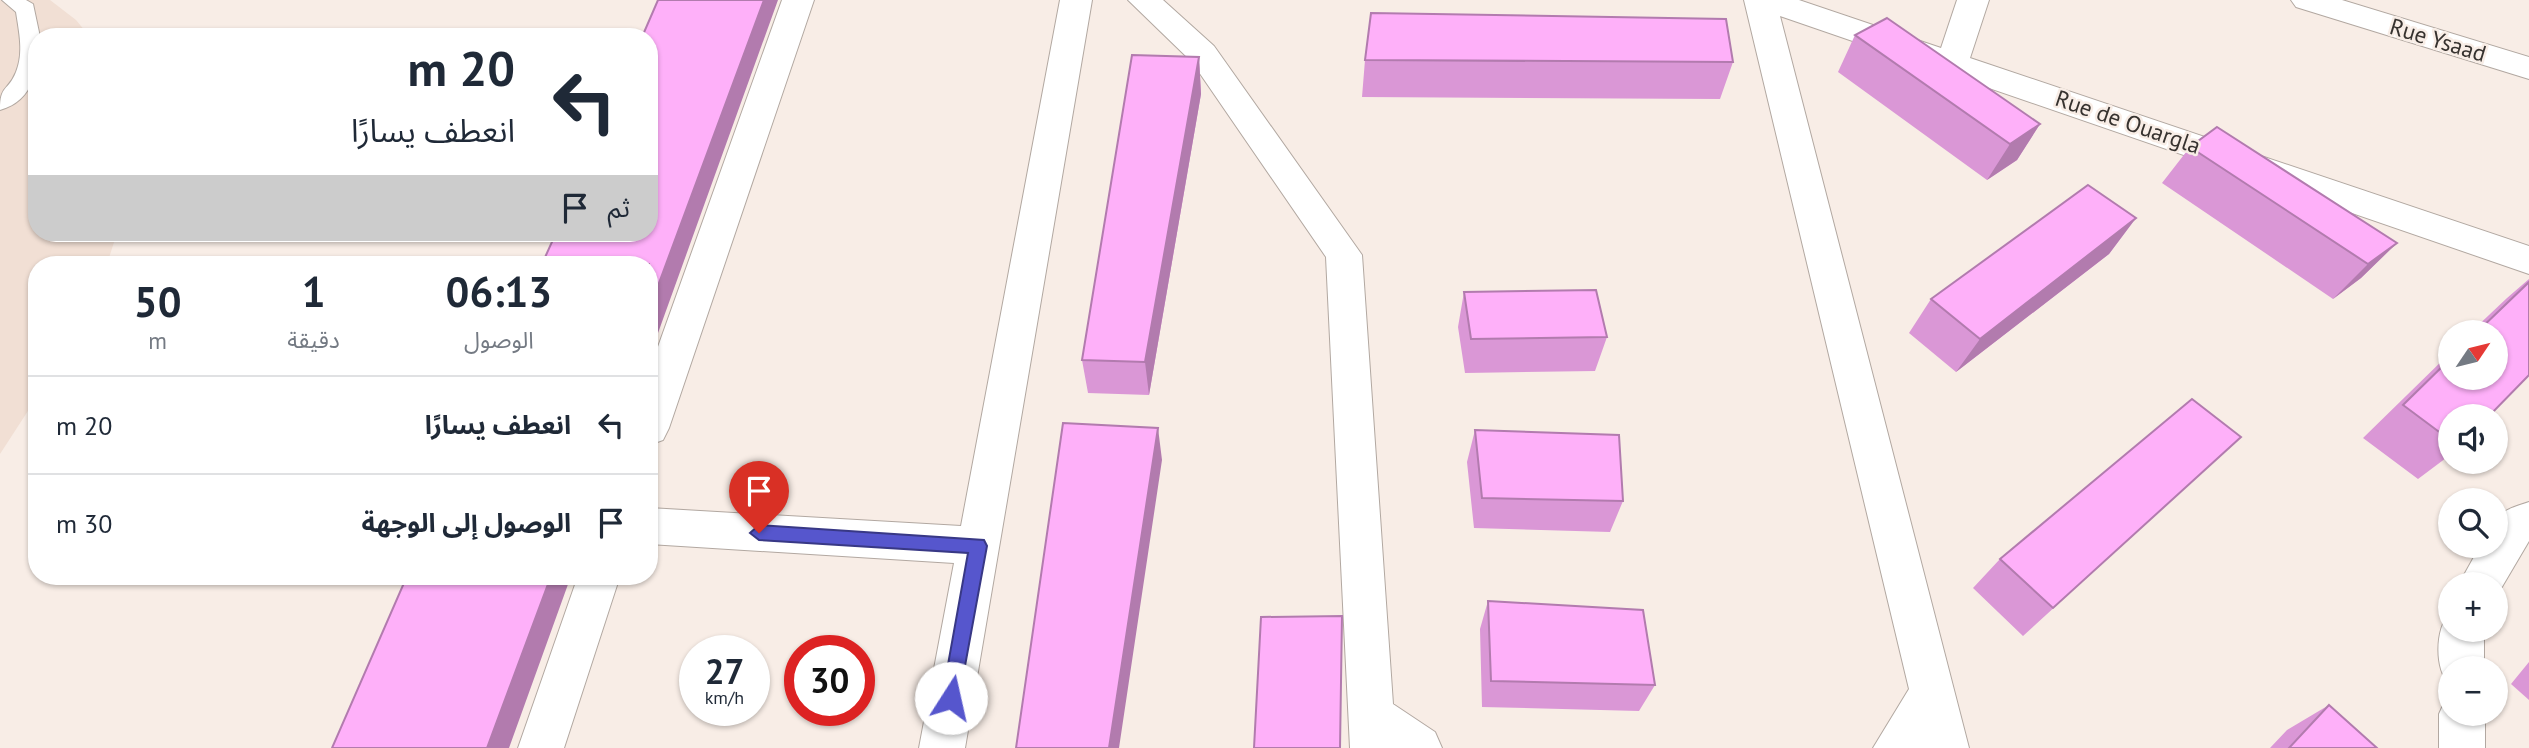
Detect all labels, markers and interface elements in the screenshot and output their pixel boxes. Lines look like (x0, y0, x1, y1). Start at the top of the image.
street label: Rue Ysaad (2387, 11, 2490, 68)
text: 20 m (408, 36, 515, 100)
icon: left (539, 56, 630, 147)
street label: Rue de Ouargla (2052, 83, 2205, 160)
text: انعطف يسارًا (351, 109, 515, 151)
icon: arrive (556, 189, 594, 227)
text: ثم (608, 191, 630, 224)
text: 1 (302, 264, 325, 319)
text: 06:13 (446, 264, 552, 319)
text: 50 (134, 274, 182, 329)
north arrow (2438, 320, 2508, 390)
map controls (2438, 320, 2508, 726)
text: دقيقة (287, 325, 340, 354)
text: الوصول (464, 325, 534, 354)
text: m (148, 326, 167, 355)
button: sound (2438, 404, 2508, 474)
icon: left (592, 406, 630, 444)
text: انعطف يسارًا (425, 408, 571, 441)
text: 20 m (56, 409, 112, 442)
pin (729, 461, 789, 533)
icon: arrive (740, 472, 778, 510)
button: search (2438, 488, 2508, 558)
icon: arrive (592, 504, 630, 542)
text: الوصول إلى الوجهة (362, 506, 571, 539)
text: 30 m (56, 507, 112, 540)
button: + (2438, 572, 2508, 642)
speed limit sign: 30 (784, 635, 875, 726)
text: 27 (705, 648, 744, 694)
button: − (2438, 656, 2508, 726)
position arrow (914, 661, 988, 735)
text: km/h (705, 686, 744, 709)

